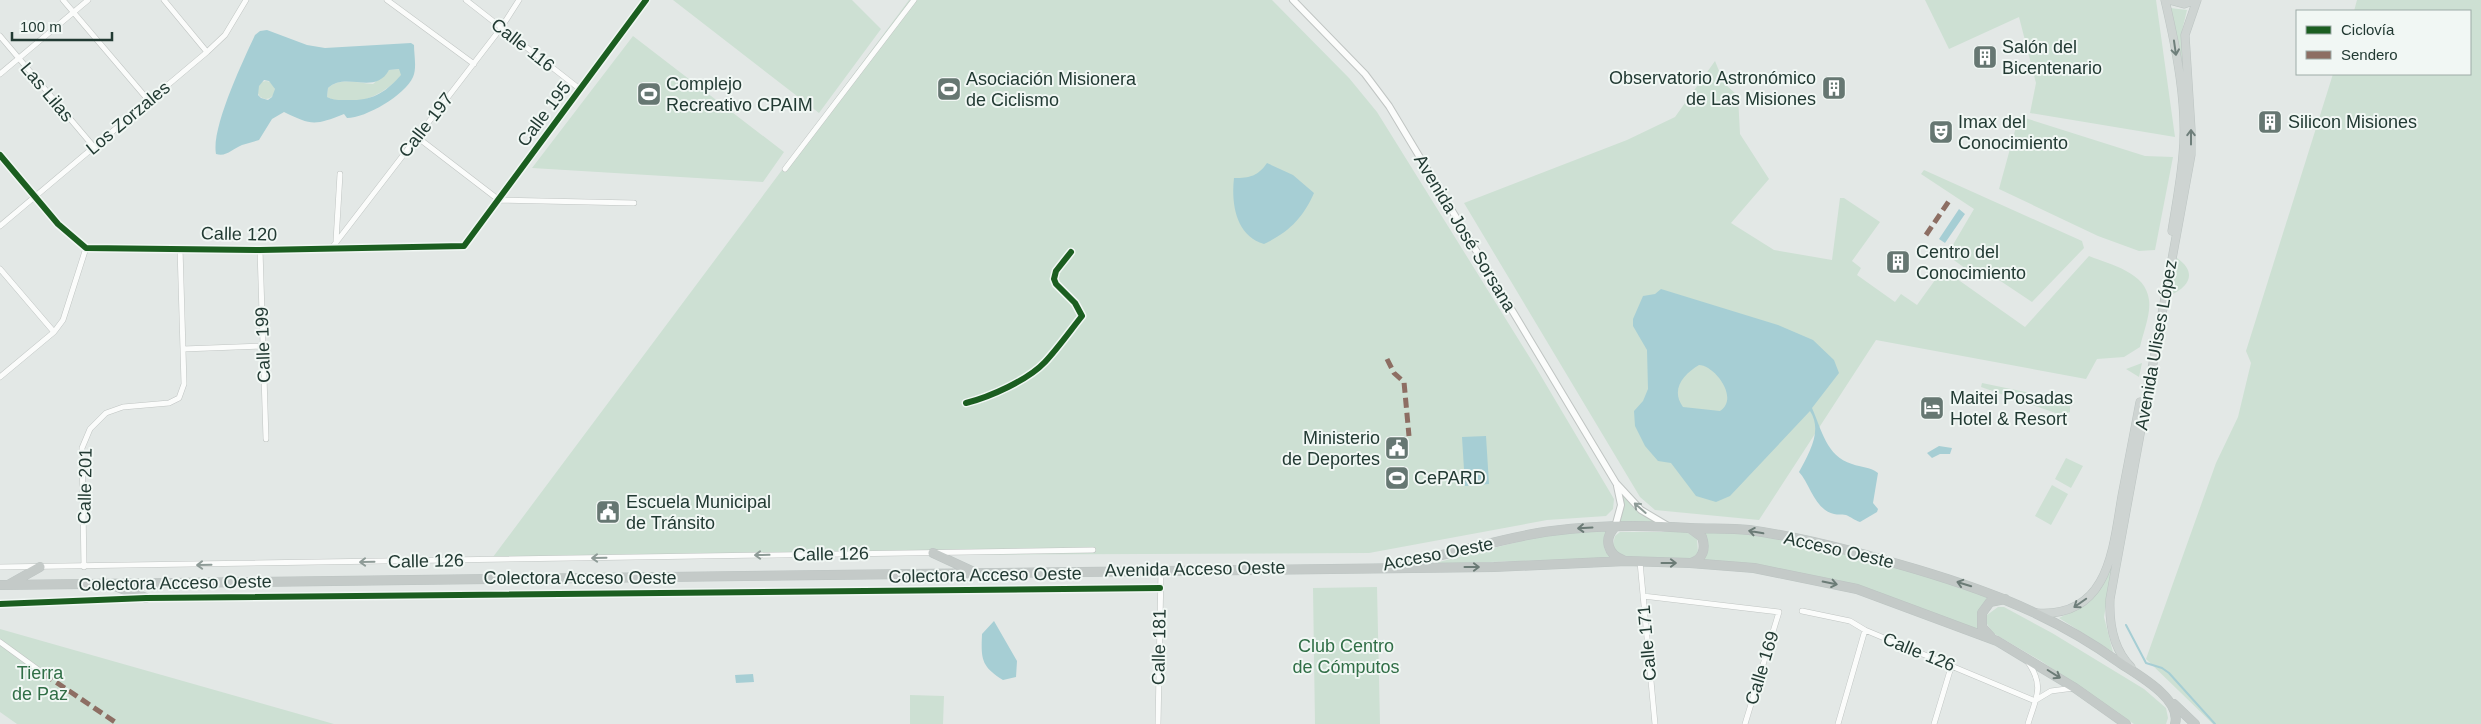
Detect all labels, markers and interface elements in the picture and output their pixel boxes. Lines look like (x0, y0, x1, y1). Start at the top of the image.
scale bar (12, 10, 112, 42)
legend (2296, 10, 2471, 75)
street label: Calle 116 (487, 14, 559, 76)
text: 100 m (20, 18, 62, 35)
text: Ciclovía (2341, 21, 2395, 38)
place label: Salón del Bicentenario (2002, 37, 2102, 78)
one-way arrow (2170, 39, 2180, 55)
building icon: Salón del Bicentenario (1972, 44, 1998, 70)
text: Sendero (2341, 46, 2398, 63)
street label: Las Lilas (17, 58, 77, 126)
place label: Observatorio Astronómico de Las Misiones (1609, 68, 1816, 109)
place label: Asociación Misionera de Ciclismo (966, 69, 1137, 110)
place label: Complejo Recreativo CPAIM (666, 74, 813, 115)
building icon: Observatorio Astronómico de Las Misiones (1821, 75, 1847, 101)
sports icon: Asociación Misionera de Ciclismo (936, 76, 962, 102)
street label: Los Zorzales (82, 77, 174, 159)
street label: Calle 195 (513, 78, 575, 150)
sports icon: Complejo Recreativo CPAIM (636, 81, 662, 107)
street label: Calle 197 (395, 89, 457, 161)
building icon: Silicon Misiones (2257, 109, 2283, 135)
place label: Imax del Conocimiento (1958, 112, 2068, 153)
place label: Silicon Misiones (2288, 112, 2417, 132)
theatre icon: Imax del Conocimiento (1928, 119, 1954, 145)
one-way arrow (2186, 129, 2196, 145)
street label: Avenida José Sorsana (1410, 151, 1520, 316)
street label: Calle 120 (201, 223, 277, 245)
place label: Centro del Conocimiento (1916, 242, 2026, 283)
building icon: Centro del Conocimiento (1885, 249, 1911, 275)
street label: Avenida Ulises López (2131, 258, 2181, 432)
street label: Calle 199 (252, 307, 274, 383)
place label: Maitei Posadas Hotel & Resort (1950, 388, 2073, 429)
hotel icon: Maitei Posadas Hotel & Resort (1919, 395, 1945, 421)
place label: Ministerio de Deportes (1282, 428, 1380, 469)
public building icon: Ministerio de Deportes (1384, 435, 1410, 461)
street label: Calle 201 (74, 448, 96, 524)
sports icon: CePARD (1384, 465, 1410, 491)
place label: CePARD (1414, 468, 1486, 488)
place label: Escuela Municipal de Tránsito (626, 492, 771, 533)
public building icon: Escuela Municipal de Tránsito (595, 499, 621, 525)
one-way arrow (1633, 502, 1646, 514)
one-way arrow (1578, 524, 1594, 533)
one-way arrow (1748, 526, 1764, 536)
street label: Acceso Oeste (1782, 528, 1896, 572)
street label: Acceso Oeste (1381, 533, 1495, 575)
street label: Calle 126 (793, 543, 869, 565)
street label: Calle 126 (388, 550, 464, 572)
one-way arrow (754, 550, 770, 560)
one-way arrow (592, 553, 608, 563)
one-way arrow (359, 557, 376, 567)
street label: Avenida Acceso Oeste (1104, 557, 1286, 581)
one-way arrow (1660, 558, 1677, 568)
one-way arrow (197, 560, 213, 569)
one-way arrow (1463, 562, 1479, 572)
street label: Colectora Acceso Oeste (888, 563, 1082, 587)
street label: Colectora Acceso Oeste (483, 568, 677, 588)
street label: Colectora Acceso Oeste (78, 571, 272, 595)
one-way arrow (1821, 579, 1837, 588)
one-way arrow (1956, 579, 1972, 588)
one-way arrow (2074, 598, 2088, 608)
street label: Calle 171 (1634, 604, 1660, 682)
street label: Calle 181 (1148, 609, 1170, 685)
street label: Calle 126 (1880, 628, 1958, 676)
street label: Calle 169 (1741, 629, 1783, 707)
park label: Club Centro de Cómputos (1292, 636, 1400, 677)
park label: Tierra de Paz (12, 663, 68, 704)
one-way arrow (2046, 670, 2060, 680)

